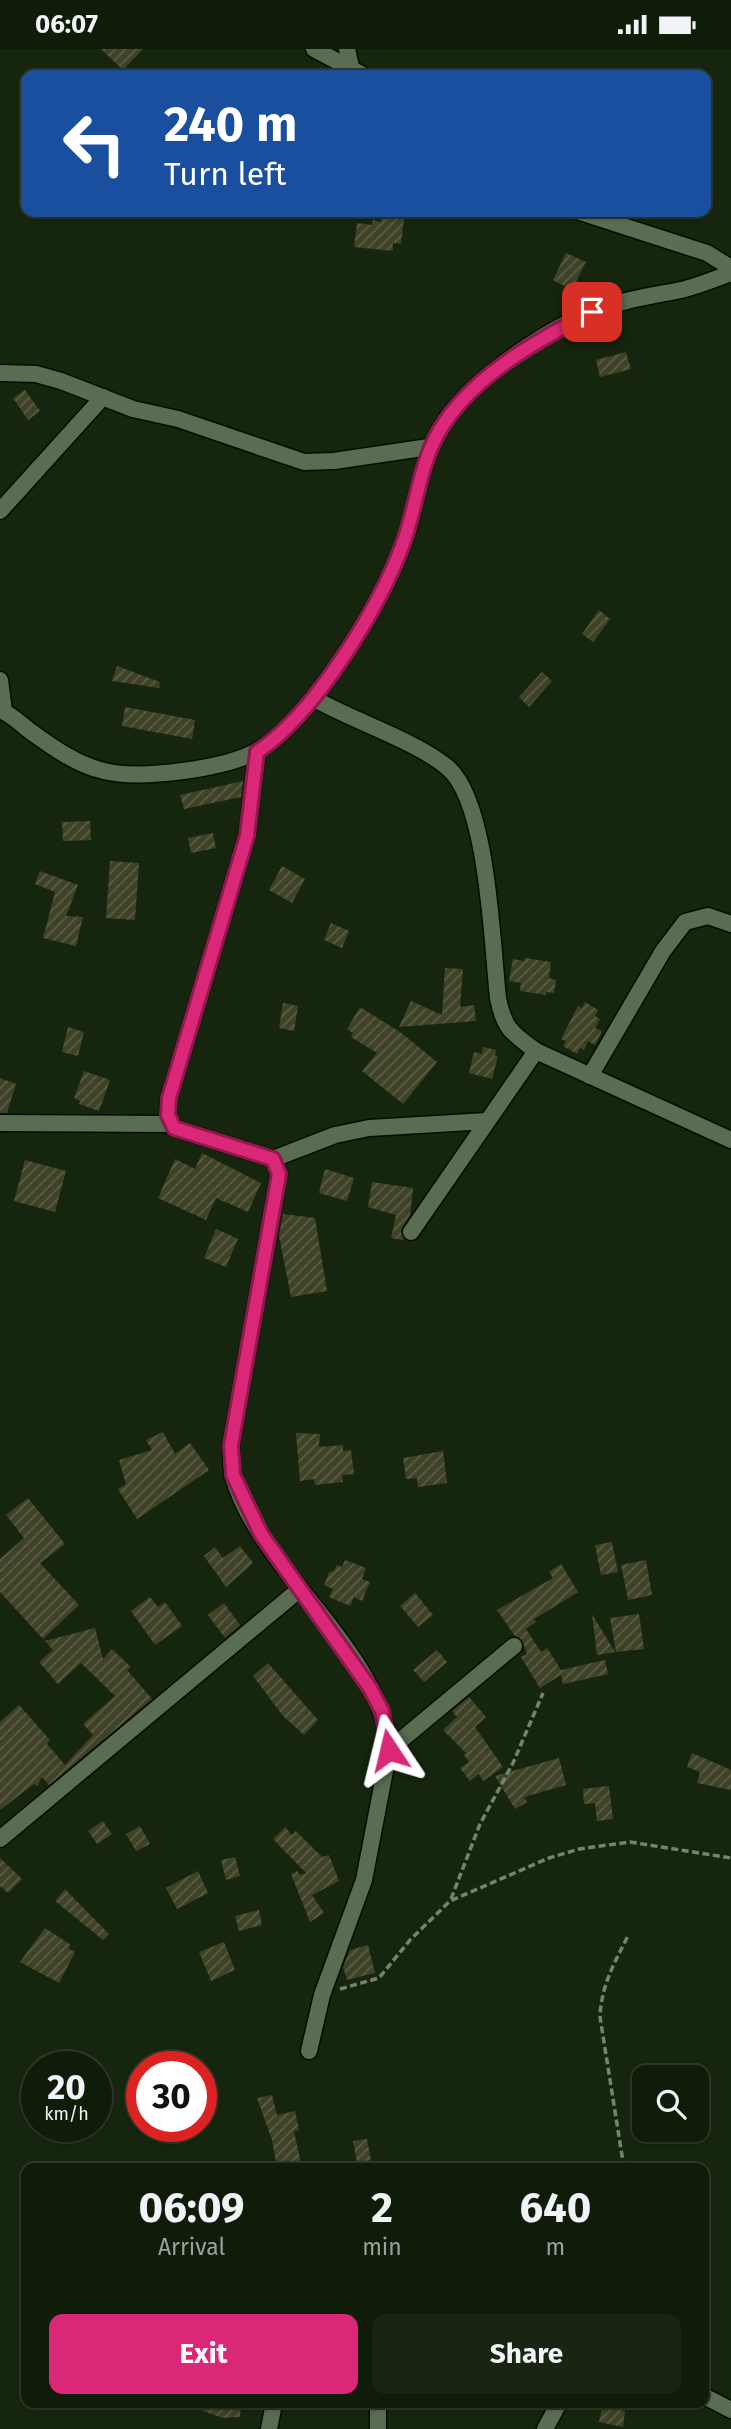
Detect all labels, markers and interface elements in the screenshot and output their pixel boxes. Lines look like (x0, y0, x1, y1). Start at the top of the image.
text: 06:07 (35, 9, 98, 40)
text: 240 m (164, 95, 297, 154)
icon: left (49, 98, 140, 189)
text: Turn left (164, 155, 286, 193)
pin (562, 282, 622, 342)
icon: arrive (573, 293, 611, 331)
position arrow (352, 1713, 426, 1787)
speed limit sign: 30 (126, 2051, 217, 2142)
map controls (632, 2065, 709, 2142)
button: search (632, 2065, 709, 2142)
text: 20 (47, 2066, 86, 2108)
text: km/h (44, 2103, 89, 2125)
text: 06:09 (139, 2183, 245, 2233)
text: 2 (371, 2183, 393, 2233)
text: 640 (519, 2183, 591, 2233)
text: Arrival (158, 2233, 225, 2261)
text: min (362, 2233, 402, 2261)
text: m (546, 2233, 565, 2261)
button: Exit (49, 2314, 358, 2394)
button: Share (372, 2314, 681, 2394)

